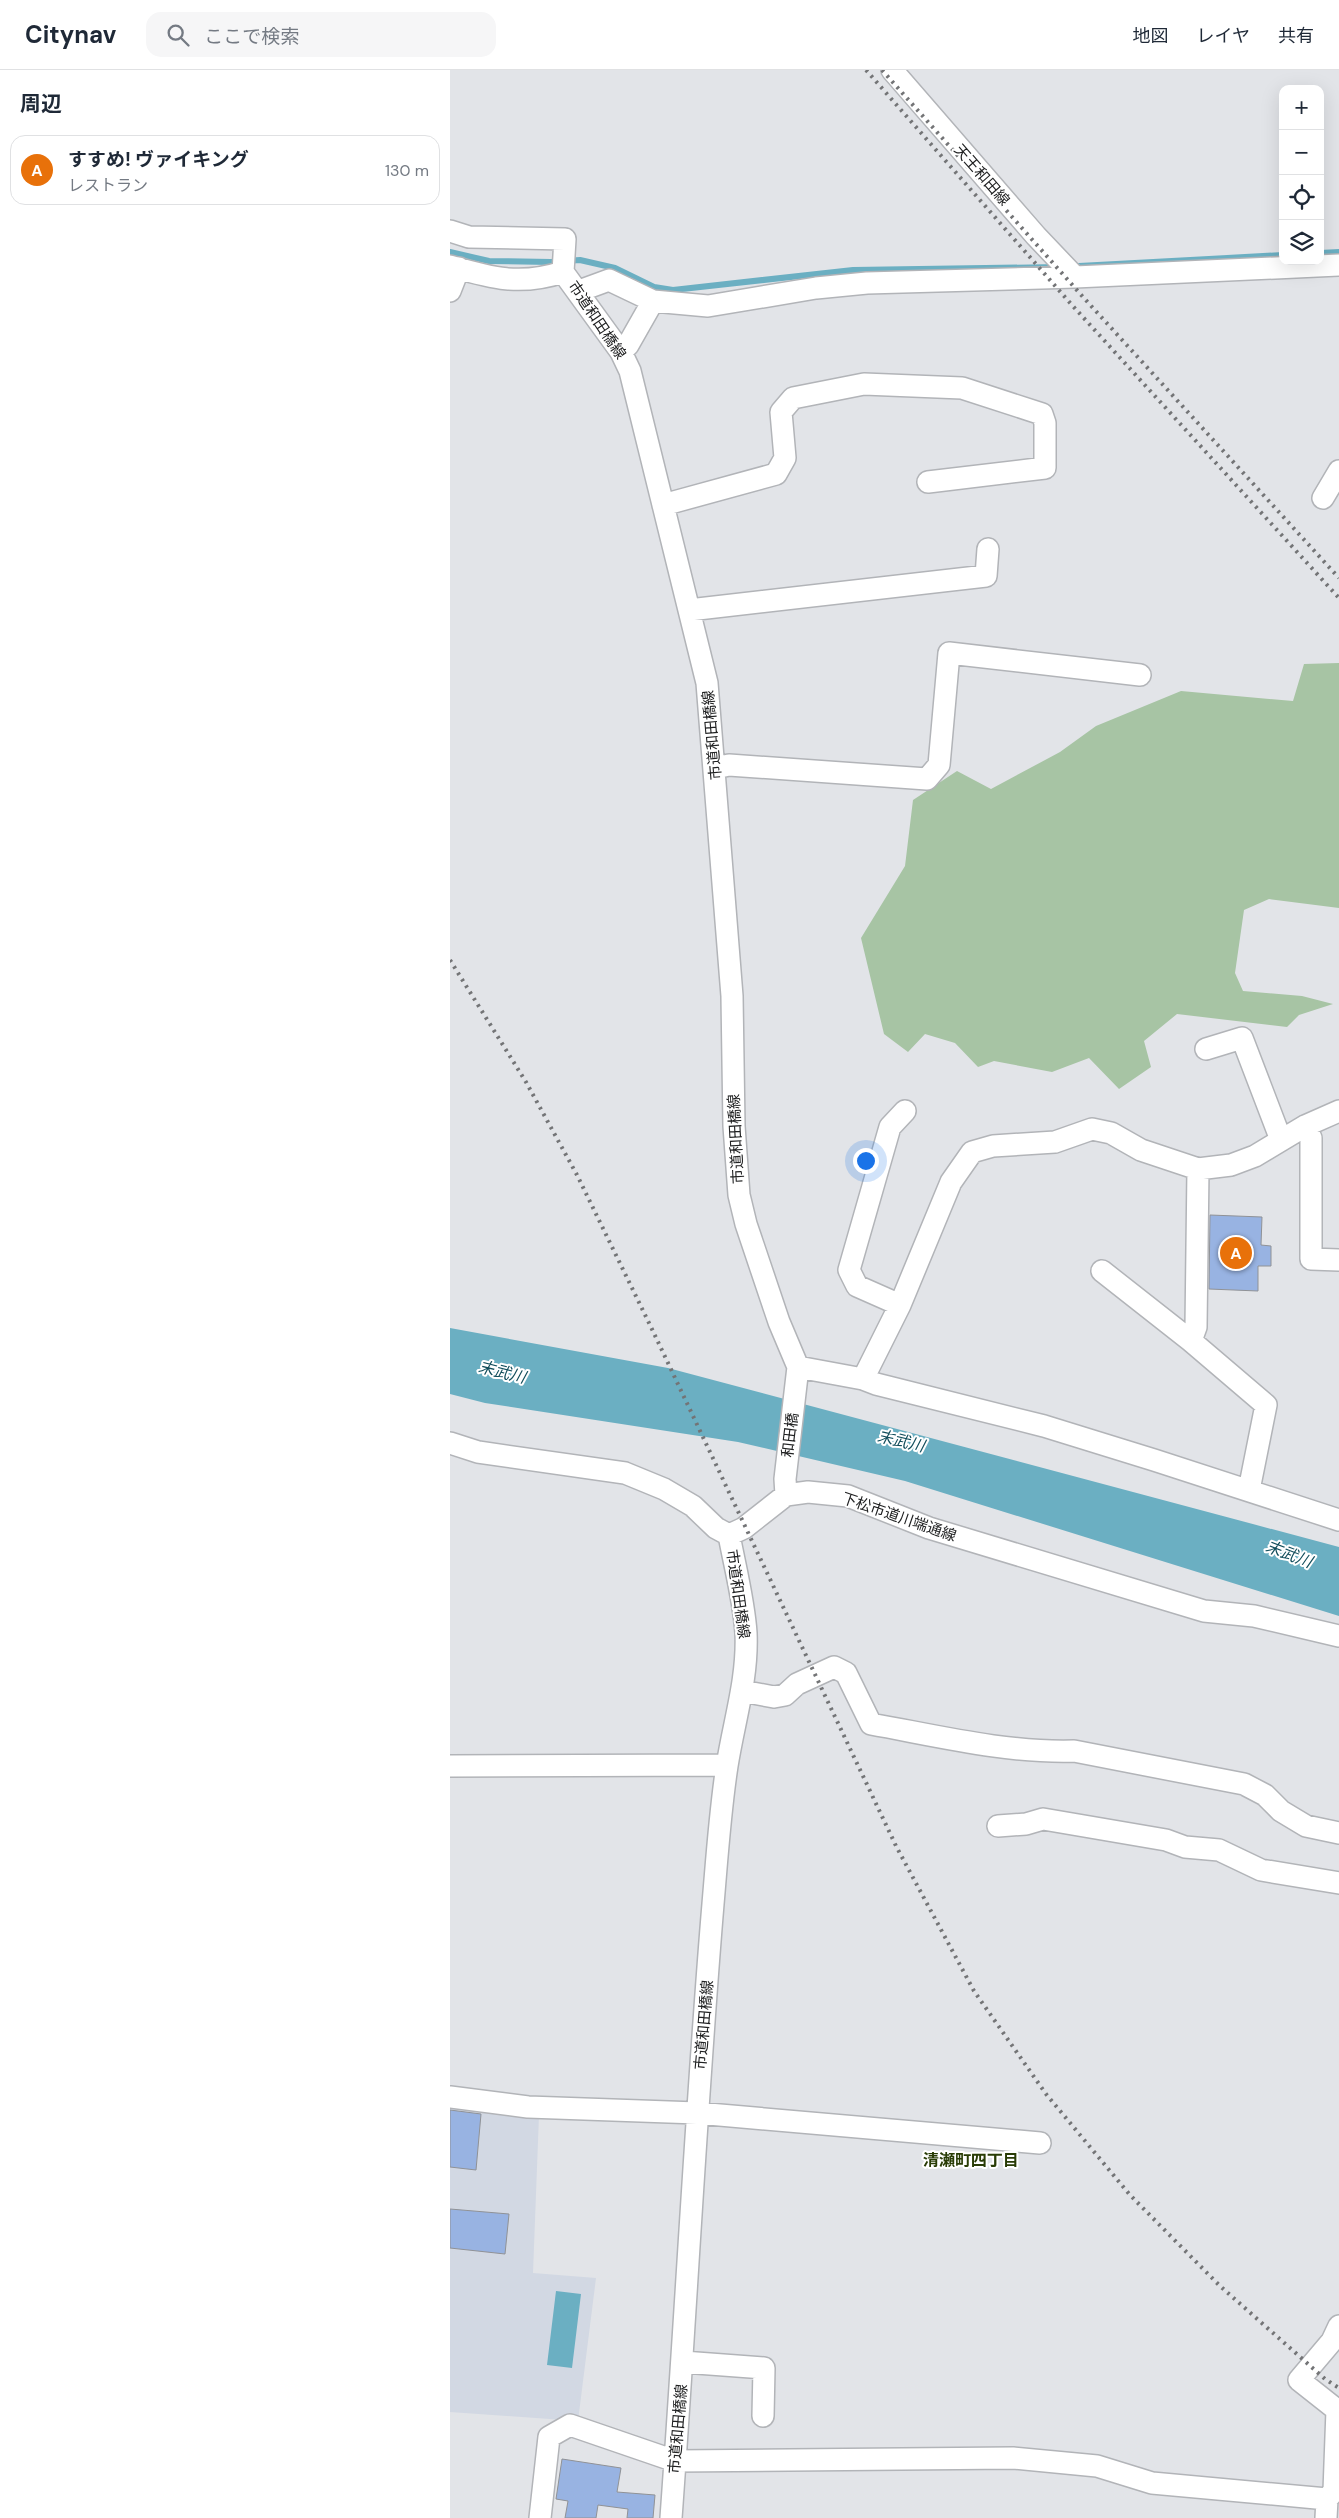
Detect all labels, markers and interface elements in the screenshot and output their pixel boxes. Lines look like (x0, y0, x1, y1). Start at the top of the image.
search box (146, 12, 496, 57)
text: Citynav (25, 19, 116, 50)
icon: search (164, 21, 192, 49)
text: ここで検索 (204, 24, 299, 49)
text: 地図 (1133, 24, 1169, 48)
text: レイヤ (1197, 24, 1250, 48)
text: 共有 (1278, 24, 1314, 48)
map controls (1279, 85, 1324, 265)
button: + (1279, 85, 1324, 130)
text: 周辺 (20, 90, 62, 118)
button: − (1279, 130, 1324, 175)
street label: 天王和田線 (950, 140, 1014, 210)
text: すすめ! ヴァイキング (68, 147, 249, 172)
text: A (31, 160, 43, 181)
text: 130 m (385, 160, 429, 181)
text: レストラン (68, 175, 148, 196)
button: locate (1279, 175, 1324, 220)
button: layers (1279, 220, 1324, 265)
street label: 市道和田橋線 (564, 277, 630, 363)
street label: 市道和田橋線 (698, 689, 726, 781)
street label: 市道和田橋線 (724, 1094, 748, 1184)
your location (853, 1148, 879, 1174)
pin: A (1220, 1234, 1252, 1272)
water label: 末武川 (476, 1356, 530, 1388)
street label: 和田橋 (777, 1411, 803, 1459)
water label: 末武川 (875, 1425, 929, 1457)
street label: 下松市道川端通線 (839, 1488, 959, 1546)
water label: 末武川 (1263, 1536, 1317, 1573)
street label: 市道和田橋線 (722, 1548, 754, 1640)
street label: 市道和田橋線 (690, 1979, 718, 2071)
district label: 清瀬町四丁目 (923, 2150, 1019, 2171)
street label: 市道和田橋線 (664, 2383, 692, 2475)

